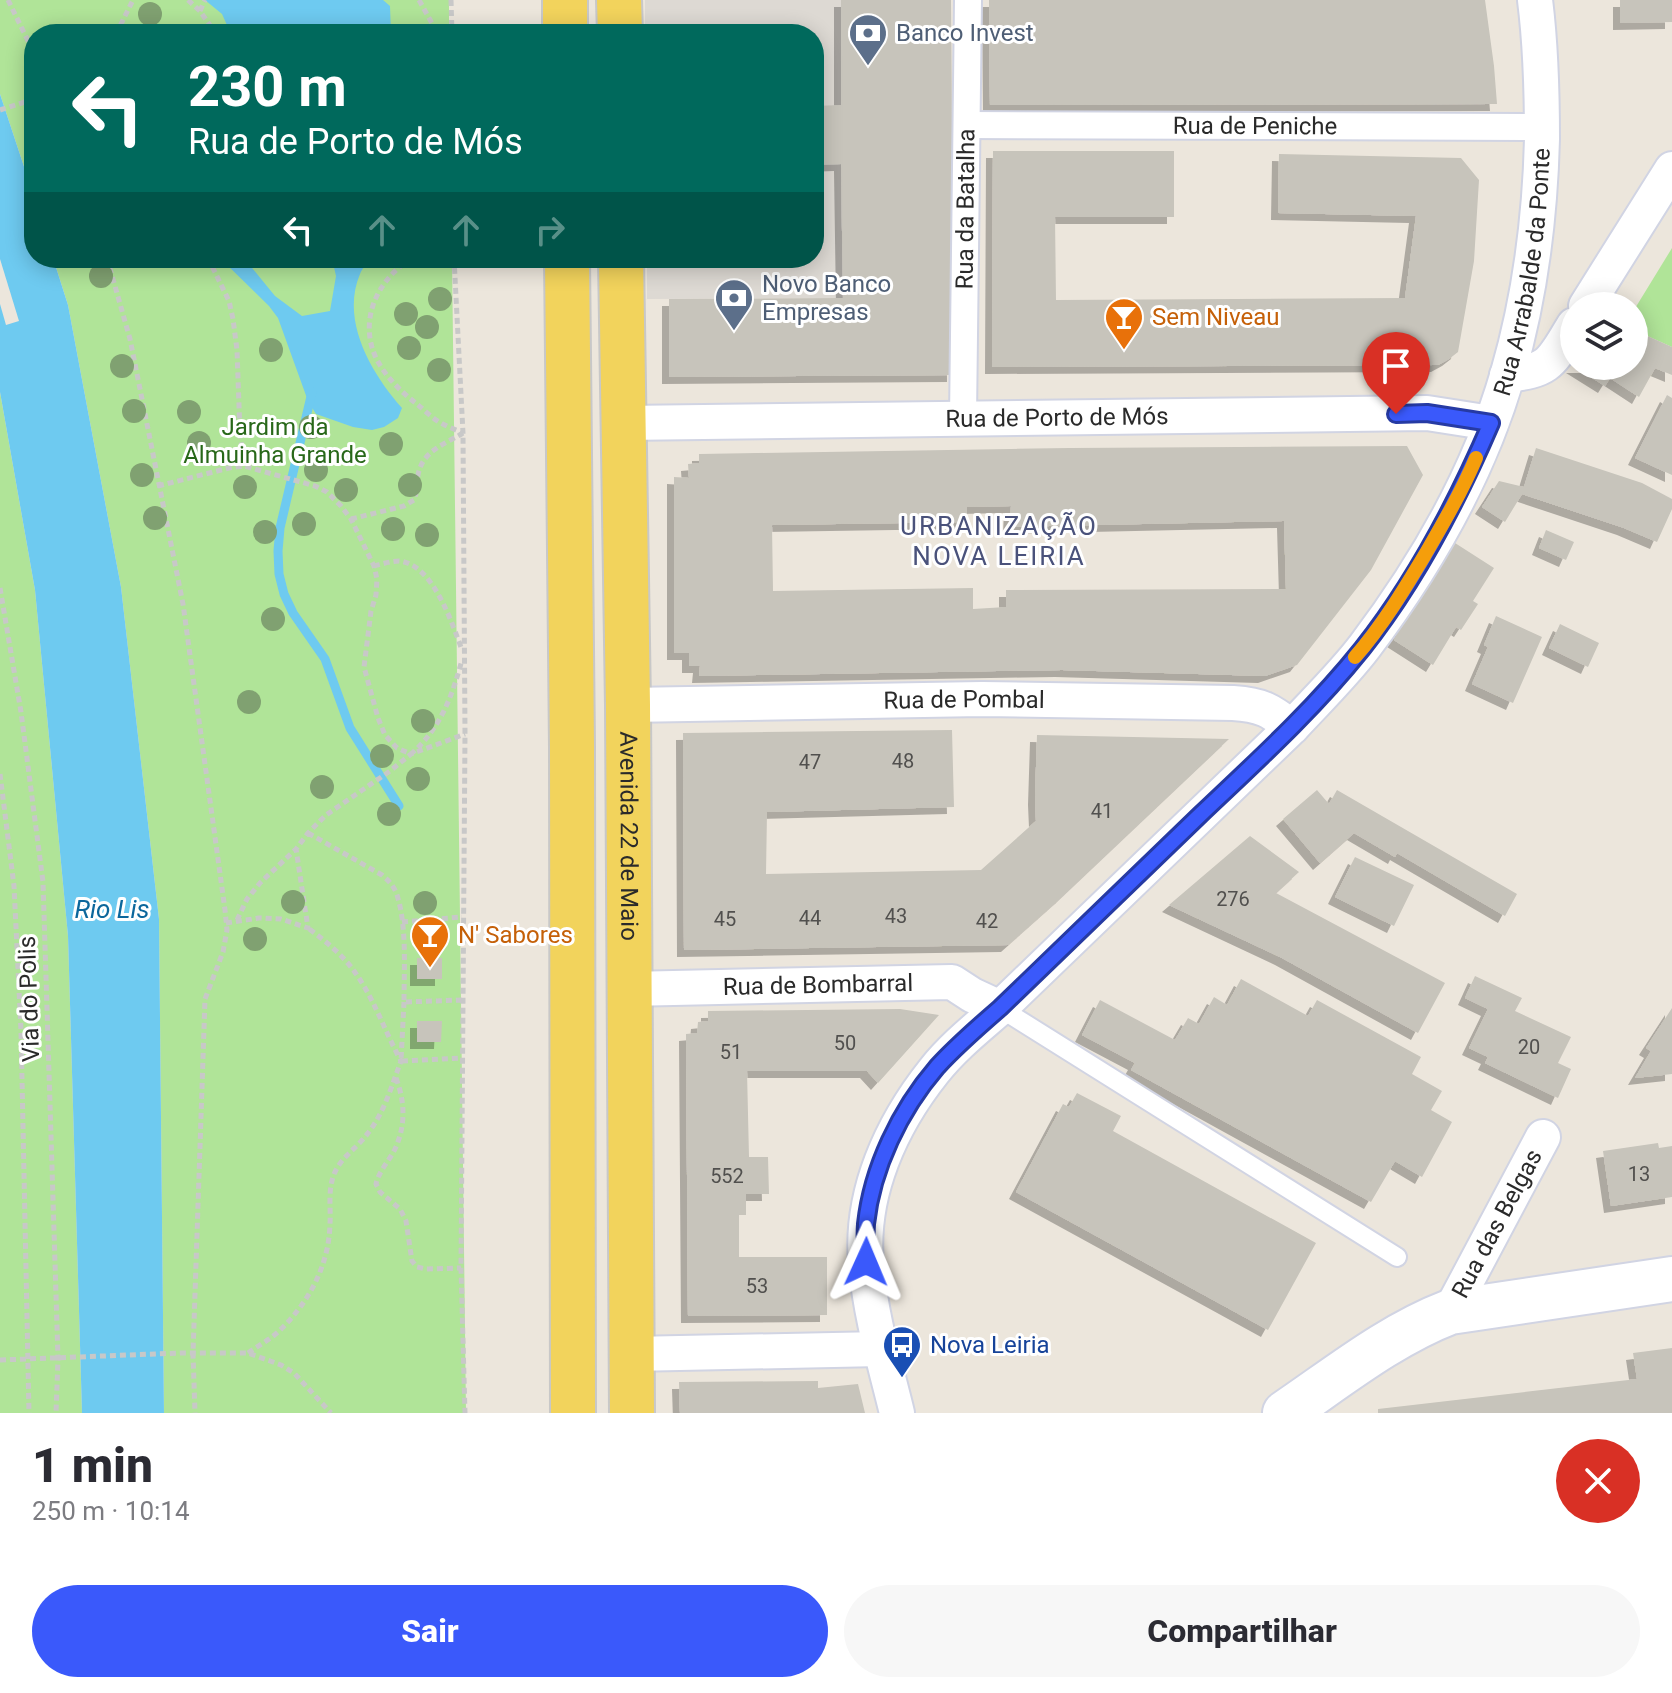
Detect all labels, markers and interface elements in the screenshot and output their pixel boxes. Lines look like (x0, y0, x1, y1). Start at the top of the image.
bank icon: Banco Invest (847, 12, 889, 67)
place label: Banco Invest (896, 19, 1034, 47)
text: 230 m (188, 54, 347, 120)
icon: left (56, 56, 160, 160)
street label: Rua de Peniche (1173, 112, 1337, 140)
text: Rua de Porto de Mós (188, 121, 523, 163)
street label: Rua da Batalha (951, 129, 980, 290)
street label: Rua Arrabalde da Ponte (1488, 147, 1556, 399)
icon: left (276, 208, 320, 252)
icon: ahead (360, 208, 404, 252)
icon: ahead (444, 208, 488, 252)
icon: right (528, 208, 572, 252)
place label: Novo Banco Empresas (762, 270, 891, 326)
bank icon: Novo Banco Empresas (713, 277, 755, 332)
map controls (1560, 292, 1648, 380)
button: layers (1560, 292, 1648, 380)
bar icon: Sem Niveau (1103, 296, 1145, 351)
place label: Sem Niveau (1152, 303, 1279, 331)
pin (1362, 332, 1430, 414)
icon: arrive (1374, 344, 1418, 388)
street label: Rua de Porto de Mós (945, 402, 1169, 433)
park label: Jardim da Almuinha Grande (183, 413, 367, 469)
district label: URBANIZAÇÃO NOVA LEIRIA (900, 511, 1098, 571)
street label: Rua de Pombal (883, 685, 1045, 715)
street label: Avenida 22 de Maio (614, 731, 643, 941)
house number: 48 (892, 749, 914, 773)
house number: 47 (799, 750, 821, 774)
house number: 41 (1091, 799, 1113, 823)
house number: 276 (1216, 887, 1250, 911)
water label: Rio Lis (74, 894, 150, 924)
house number: 43 (885, 904, 907, 928)
house number: 44 (799, 906, 821, 930)
house number: 45 (714, 907, 736, 931)
house number: 42 (976, 909, 998, 933)
bar icon: N' Sabores (409, 914, 451, 969)
place label: N' Sabores (458, 921, 573, 949)
street label: Via do Polis (13, 936, 45, 1062)
street label: Rua de Bombarral (723, 969, 913, 1001)
house number: 50 (834, 1031, 856, 1055)
house number: 20 (1518, 1035, 1540, 1059)
house number: 51 (720, 1040, 742, 1064)
street label: Rua das Belgas (1446, 1145, 1548, 1303)
house number: 13 (1628, 1162, 1650, 1186)
house number: 552 (710, 1164, 744, 1188)
position arrow (824, 1220, 908, 1304)
house number: 53 (746, 1274, 768, 1298)
bus stop icon: Nova Leiria (881, 1324, 923, 1379)
place label: Nova Leiria (930, 1331, 1050, 1359)
text: 1 min (32, 1437, 153, 1494)
button: close (1556, 1439, 1640, 1523)
text: 250 m · 10:14 (32, 1496, 190, 1526)
button: Sair (32, 1585, 828, 1677)
button: Compartilhar (844, 1585, 1640, 1677)

